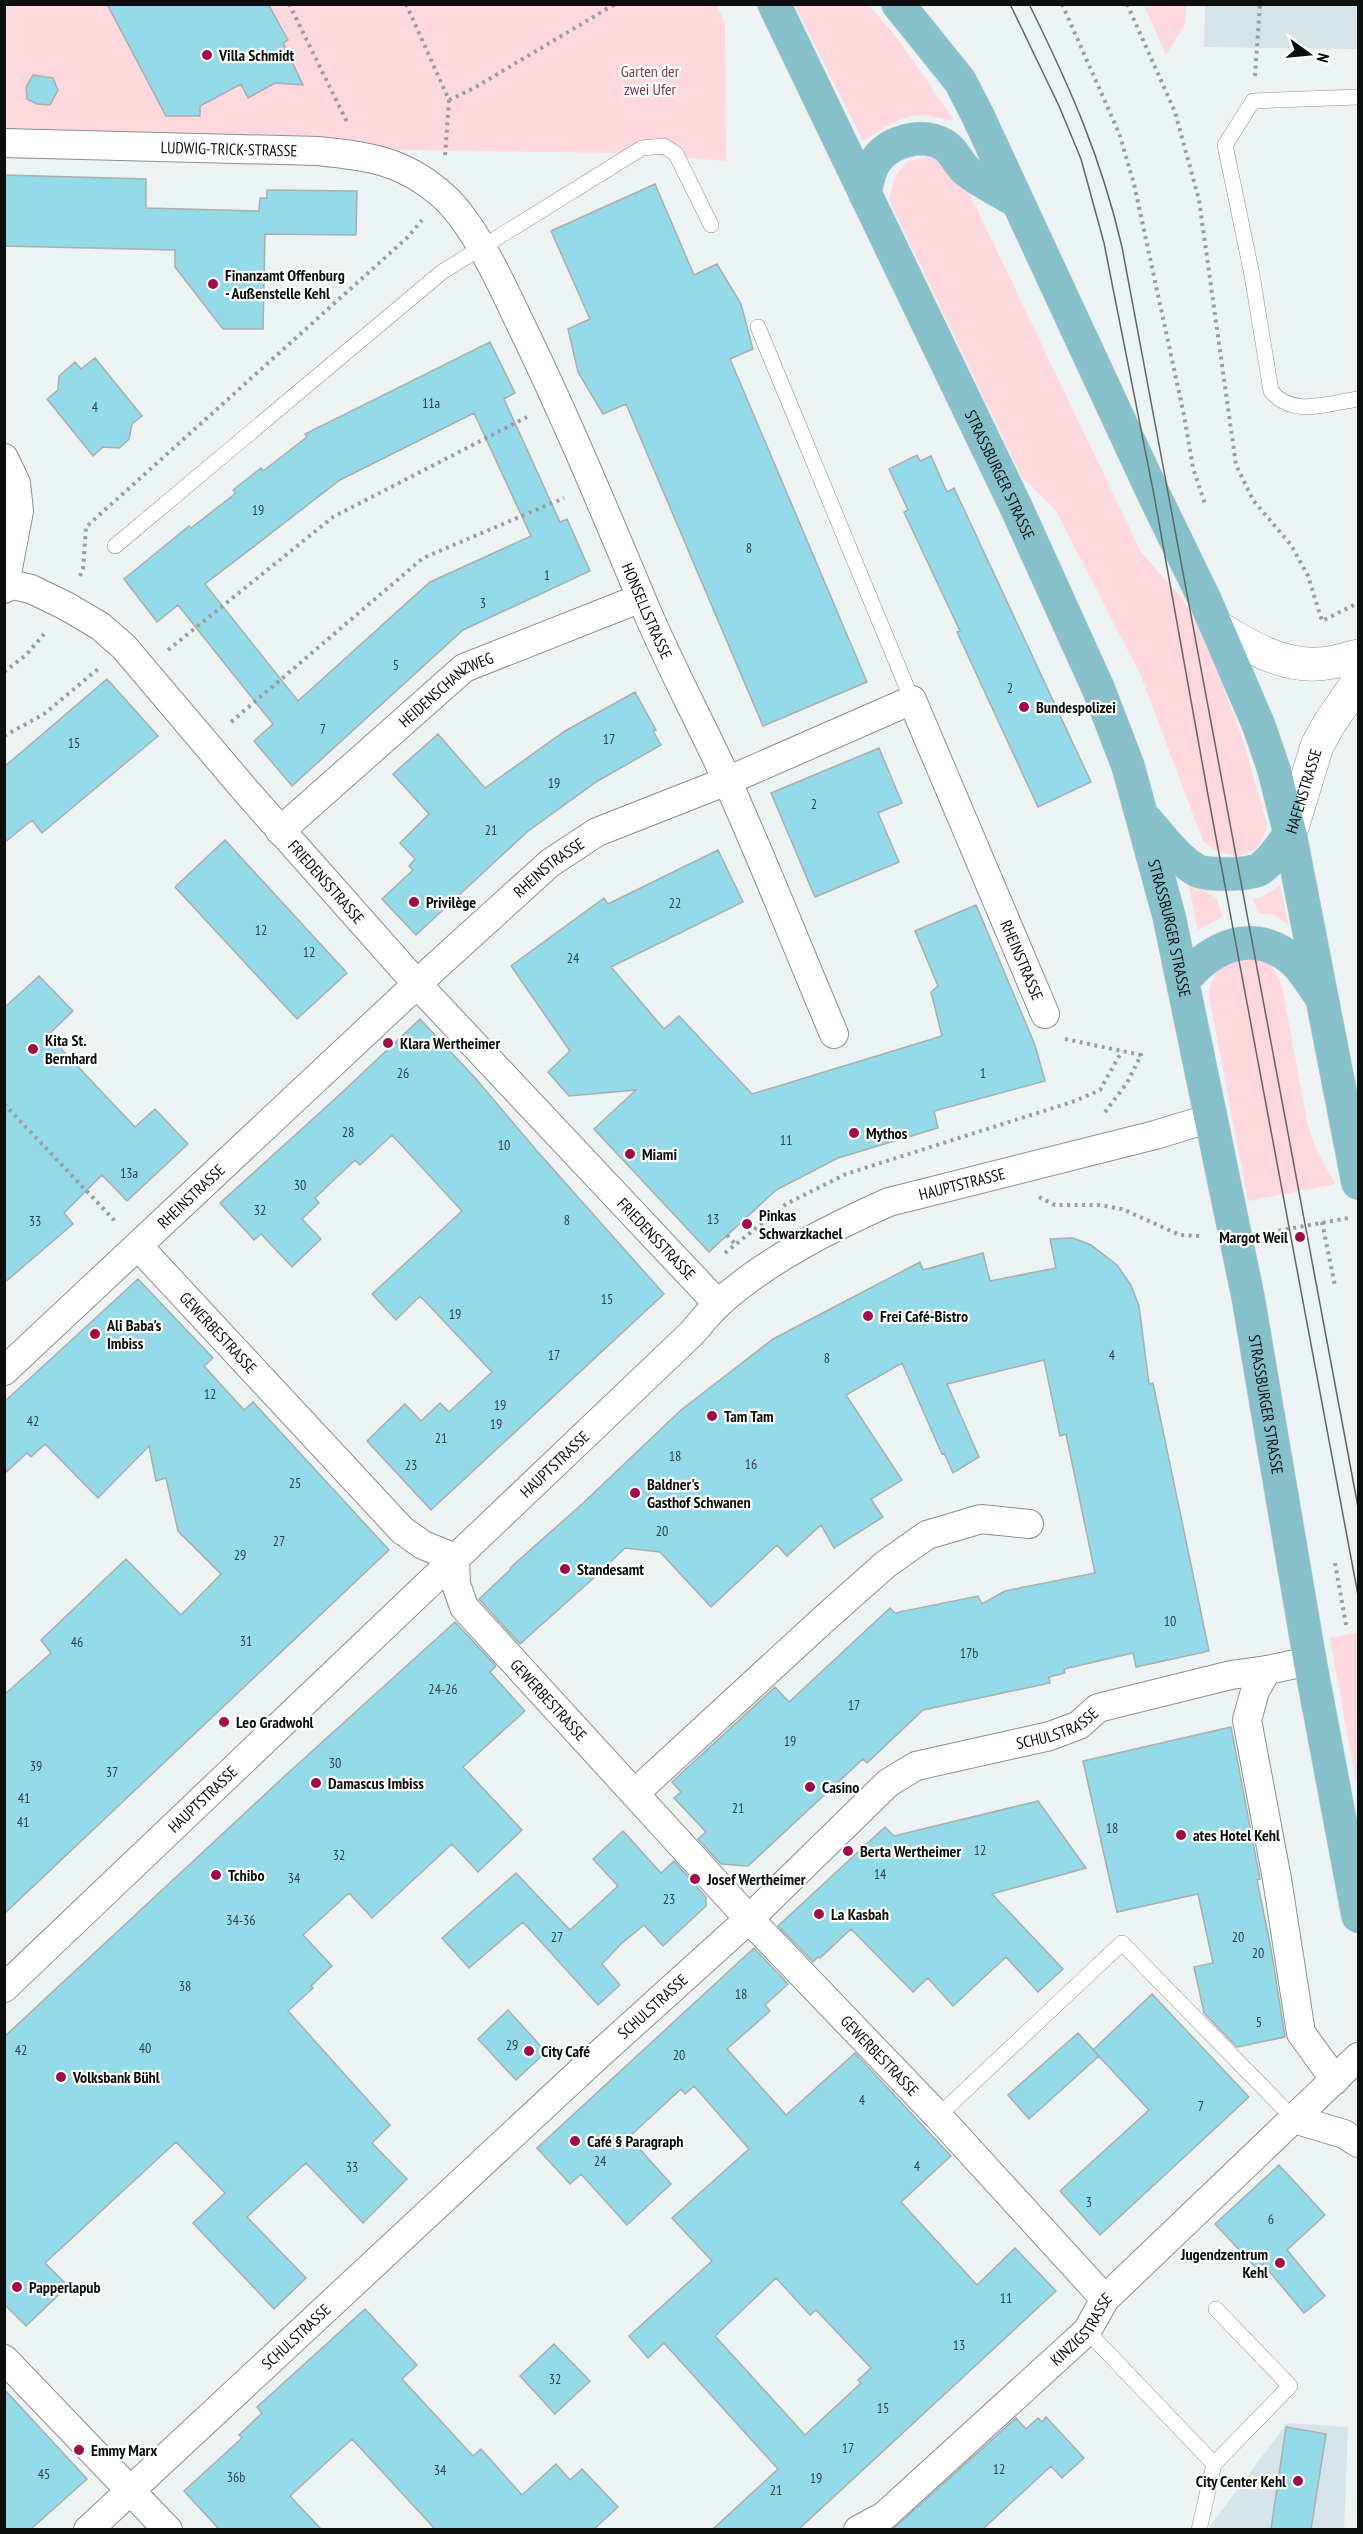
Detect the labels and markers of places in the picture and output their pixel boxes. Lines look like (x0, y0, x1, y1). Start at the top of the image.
place label: Villa Schmidt (218, 45, 294, 65)
marker: Villa Schmidt (200, 48, 214, 62)
place label: Finanzamt Offenburg - Außenstelle Kehl (225, 265, 345, 303)
marker: Finanzamt Offenburg - Außenstelle Kehl (206, 277, 220, 291)
place label: Bundespolizei (1036, 697, 1116, 717)
marker: Bundespolizei (1017, 700, 1031, 714)
place label: Privilège (426, 892, 476, 912)
marker: Privilège (407, 895, 421, 909)
place label: Kita St. Bernhard (45, 1030, 97, 1068)
place label: Klara Wertheimer (400, 1033, 500, 1053)
marker: Klara Wertheimer (381, 1036, 395, 1050)
marker: Kita St. Bernhard (26, 1042, 40, 1056)
place label: Mythos (866, 1123, 908, 1143)
marker: Mythos (847, 1126, 861, 1140)
place label: Miami (642, 1144, 677, 1164)
marker: Miami (623, 1147, 637, 1161)
place label: Pinkas Schwarzkachel (759, 1205, 843, 1243)
marker: Pinkas Schwarzkachel (740, 1217, 754, 1231)
place label: Margot Weil (1219, 1227, 1288, 1247)
marker: Margot Weil (1293, 1230, 1307, 1244)
place label: Frei Café-Bistro (880, 1306, 968, 1326)
marker: Frei Café-Bistro (861, 1309, 875, 1323)
place label: Ali Baba's Imbiss (106, 1315, 162, 1353)
marker: Ali Baba's Imbiss (88, 1327, 102, 1341)
place label: Tam Tam (724, 1406, 774, 1426)
marker: Tam Tam (705, 1409, 719, 1423)
place label: Baldner's Gasthof Schwanen (647, 1474, 751, 1512)
marker: Baldner's Gasthof Schwanen (628, 1486, 642, 1500)
place label: Standesamt (577, 1559, 644, 1579)
marker: Standesamt (558, 1562, 572, 1576)
place label: Leo Gradwohl (236, 1712, 314, 1732)
marker: Leo Gradwohl (217, 1715, 231, 1729)
place label: Damascus Imbiss (328, 1773, 424, 1793)
marker: Damascus Imbiss (309, 1776, 323, 1790)
place label: Casino (822, 1777, 859, 1797)
marker: Casino (803, 1780, 817, 1794)
place label: ates Hotel Kehl (1193, 1825, 1280, 1845)
marker: ates Hotel Kehl (1174, 1828, 1188, 1842)
place label: Berta Wertheimer (860, 1841, 961, 1861)
marker: Berta Wertheimer (841, 1844, 855, 1858)
place label: Tchibo (228, 1865, 265, 1885)
marker: Tchibo (209, 1868, 223, 1882)
place label: Josef Wertheimer (706, 1869, 806, 1889)
marker: Josef Wertheimer (688, 1872, 702, 1886)
place label: La Kasbah (831, 1904, 889, 1924)
marker: La Kasbah (812, 1907, 826, 1921)
place label: City Café (541, 2041, 590, 2061)
marker: City Café (522, 2044, 536, 2058)
place label: Volksbank Bühl (72, 2067, 160, 2087)
marker: Volksbank Bühl (54, 2070, 68, 2084)
place label: Café § Paragraph (587, 2131, 683, 2151)
marker: Café § Paragraph (568, 2134, 582, 2148)
place label: Jugendzentrum Kehl (1180, 2244, 1268, 2282)
marker: Jugendzentrum Kehl (1273, 2256, 1287, 2270)
place label: Papperlapub (29, 2277, 101, 2297)
marker: Papperlapub (10, 2280, 24, 2294)
place label: Emmy Marx (91, 2440, 157, 2460)
marker: Emmy Marx (72, 2443, 86, 2457)
place label: City Center Kehl (1196, 2471, 1286, 2491)
marker: City Center Kehl (1291, 2474, 1305, 2488)

